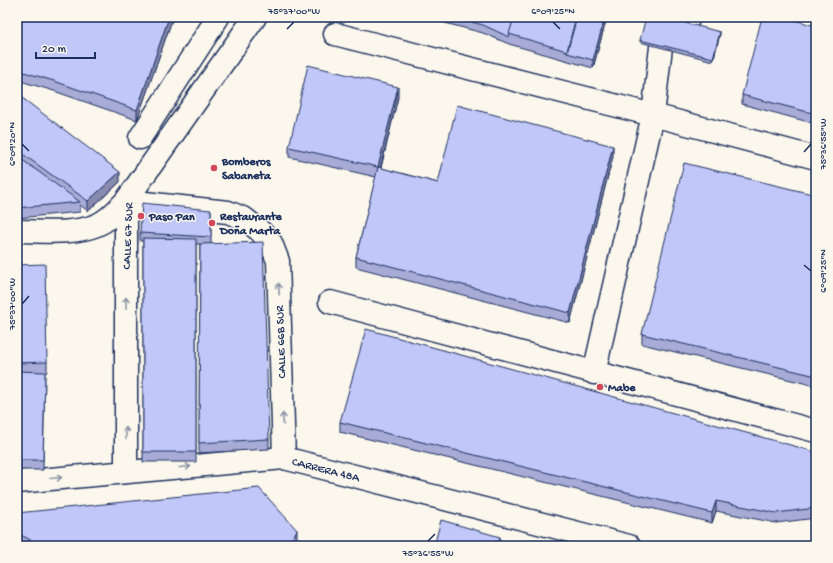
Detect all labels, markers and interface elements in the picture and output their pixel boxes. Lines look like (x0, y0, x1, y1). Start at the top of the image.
text: 75°37'00"W (267, 6, 320, 18)
text: 6°09'25"N (531, 6, 575, 18)
scale bar (36, 34, 95, 60)
text: 20 m (42, 43, 67, 57)
text: 75°36'55"W (818, 118, 830, 170)
text: 6°09'20"N (7, 122, 19, 166)
place label: Bomberos Sabaneta (221, 156, 272, 184)
marker: Bomberos Sabaneta (209, 163, 219, 173)
street label: CALLE 67 SUR (121, 202, 137, 270)
marker: Paso Pan (136, 211, 146, 221)
place label: Paso Pan (148, 211, 195, 225)
place label: Restaurante Doña Marta (219, 211, 283, 239)
marker: Restaurante Doña Marta (207, 218, 217, 228)
text: 6°09'25"N (818, 249, 830, 293)
text: 75°37'00"W (7, 278, 19, 331)
one-way arrow (275, 283, 282, 296)
one-way arrow (122, 297, 130, 310)
street label: CALLE 66B SUR (274, 305, 290, 378)
marker: Mabe (595, 382, 605, 392)
place label: Mabe (608, 382, 636, 396)
one-way arrow (279, 413, 287, 426)
one-way arrow (122, 427, 130, 440)
street label: CARRERA 48A (290, 456, 362, 486)
one-way arrow (178, 463, 191, 470)
one-way arrow (49, 475, 62, 482)
text: 75°36'55"W (402, 548, 454, 560)

